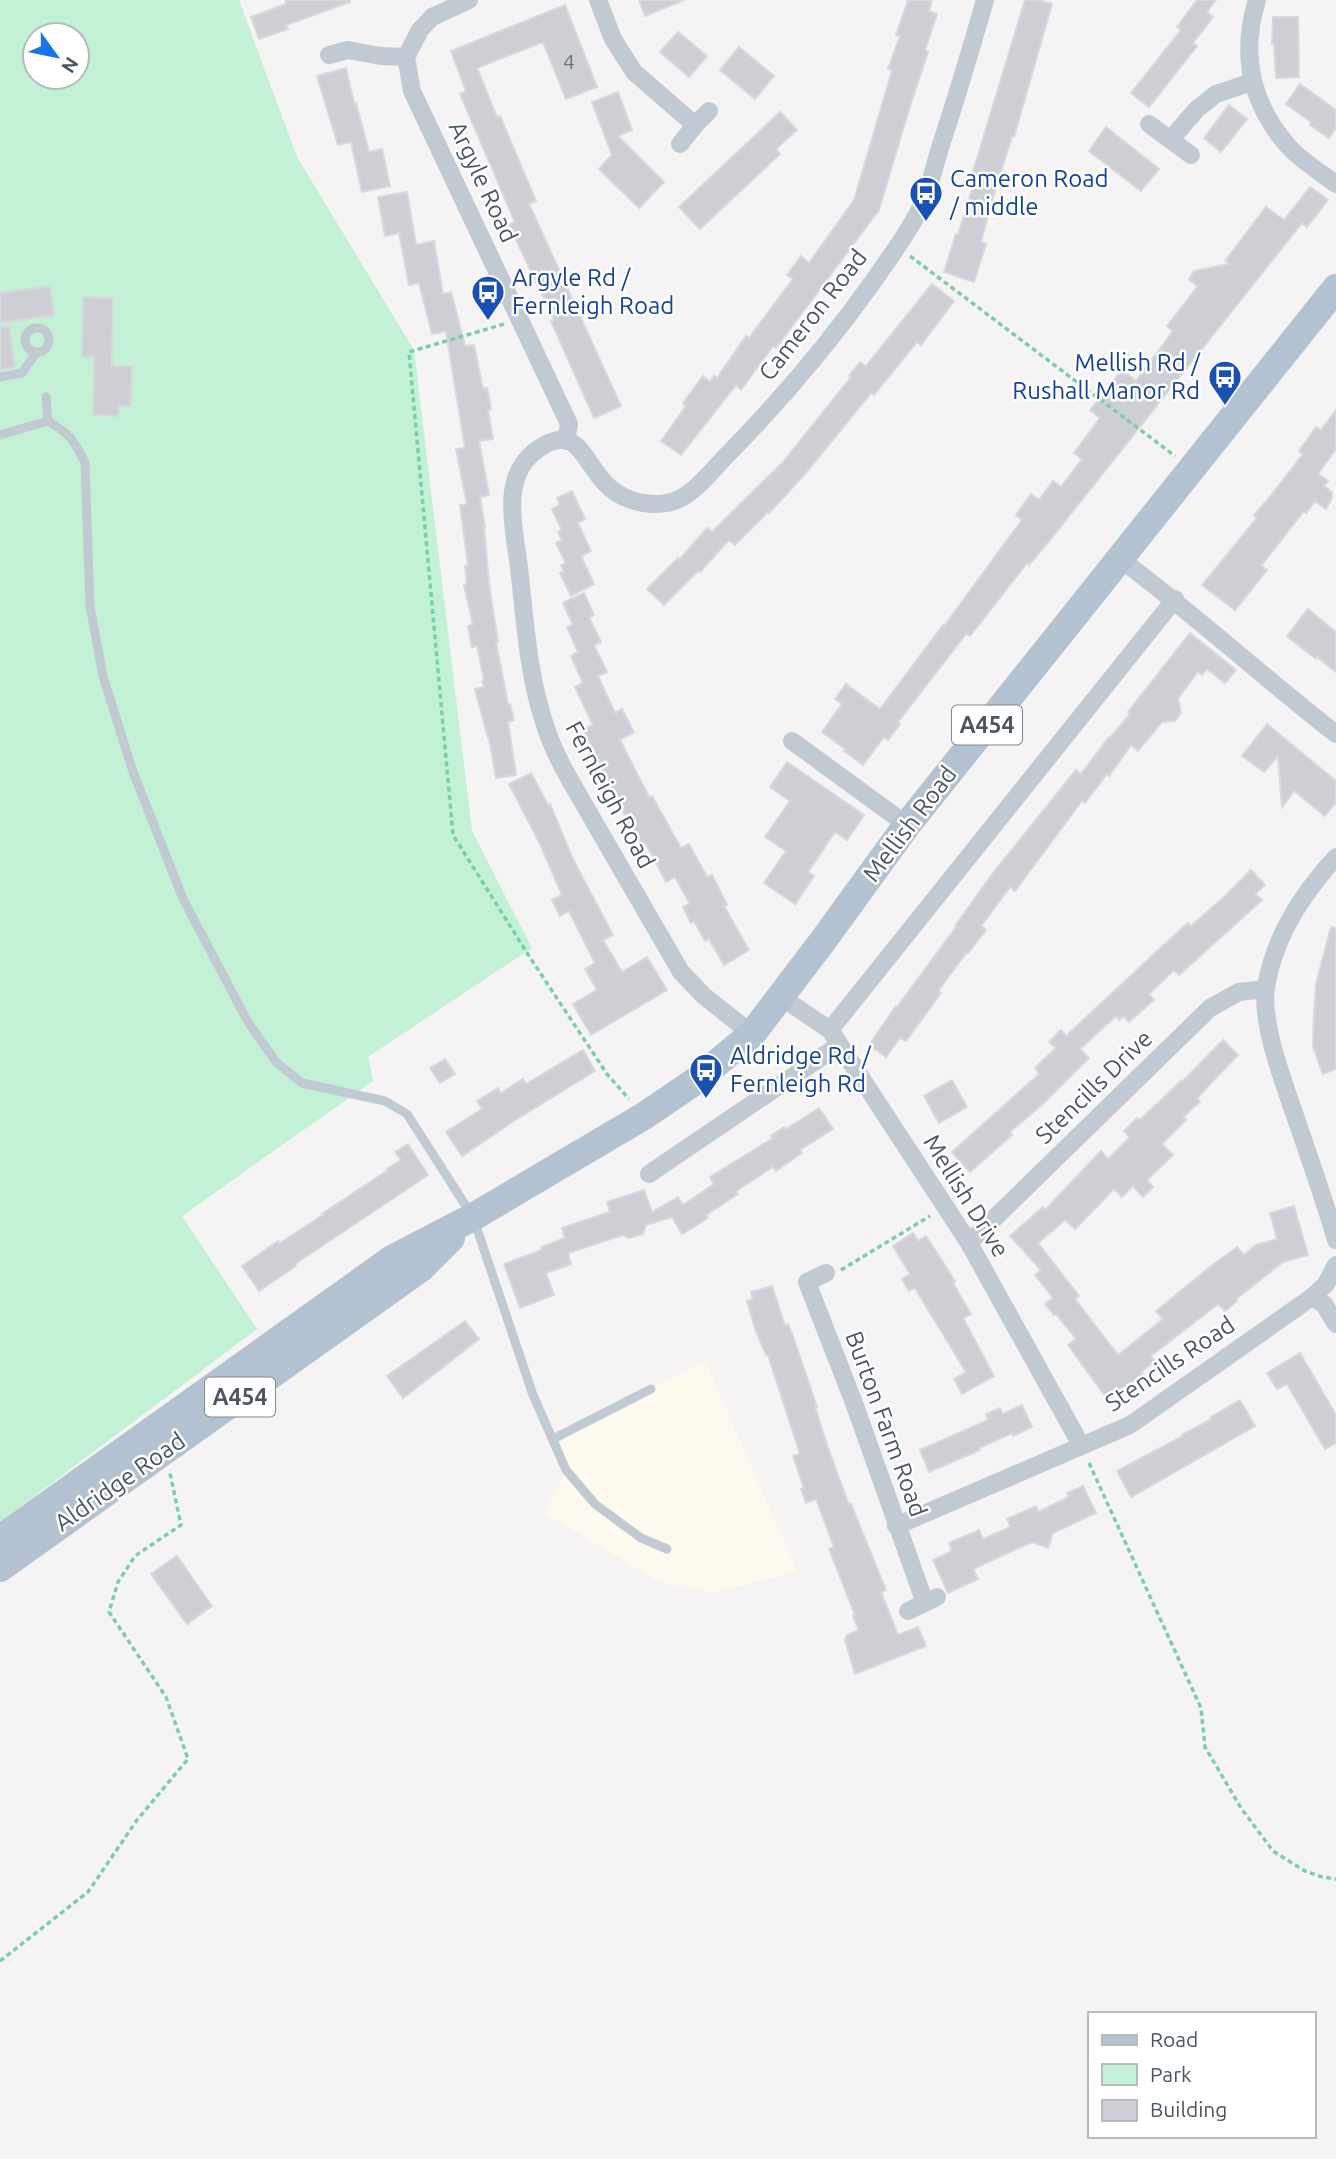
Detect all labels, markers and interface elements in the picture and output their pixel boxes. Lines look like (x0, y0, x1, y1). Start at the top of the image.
north arrow (21, 21, 91, 91)
house number: 4 (563, 49, 575, 73)
text: N (57, 53, 83, 77)
street label: Argyle Road (444, 117, 523, 247)
place label: Cameron Road / middle (949, 165, 1109, 220)
bus stop icon: Cameron Road / middle (907, 174, 945, 223)
street label: Cameron Road (753, 244, 872, 386)
place label: Argyle Rd / Fernleigh Road (512, 264, 674, 319)
bus stop icon: Argyle Rd / Fernleigh Road (469, 273, 507, 322)
place label: Mellish Rd / Rushall Manor Rd (1012, 349, 1201, 404)
bus stop icon: Mellish Rd / Rushall Manor Rd (1206, 358, 1244, 407)
road number: A454 (952, 706, 1022, 744)
street label: Fernleigh Road (560, 717, 660, 873)
street label: Mellish Road (857, 761, 962, 887)
street label: Stencills Drive (1030, 1024, 1157, 1149)
place label: Aldridge Rd / Fernleigh Rd (730, 1042, 872, 1097)
bus stop icon: Aldridge Rd / Fernleigh Rd (687, 1051, 725, 1100)
street label: Mellish Drive (918, 1130, 1015, 1262)
street label: Stencills Road (1100, 1311, 1239, 1417)
street label: Burton Farm Road (840, 1327, 933, 1520)
road number: A454 (205, 1378, 275, 1416)
street label: Aldridge Road (49, 1427, 190, 1536)
legend (1088, 2012, 1315, 2138)
text: Road (1150, 2027, 1198, 2051)
text: Park (1150, 2062, 1192, 2086)
text: Building (1150, 2097, 1227, 2121)

